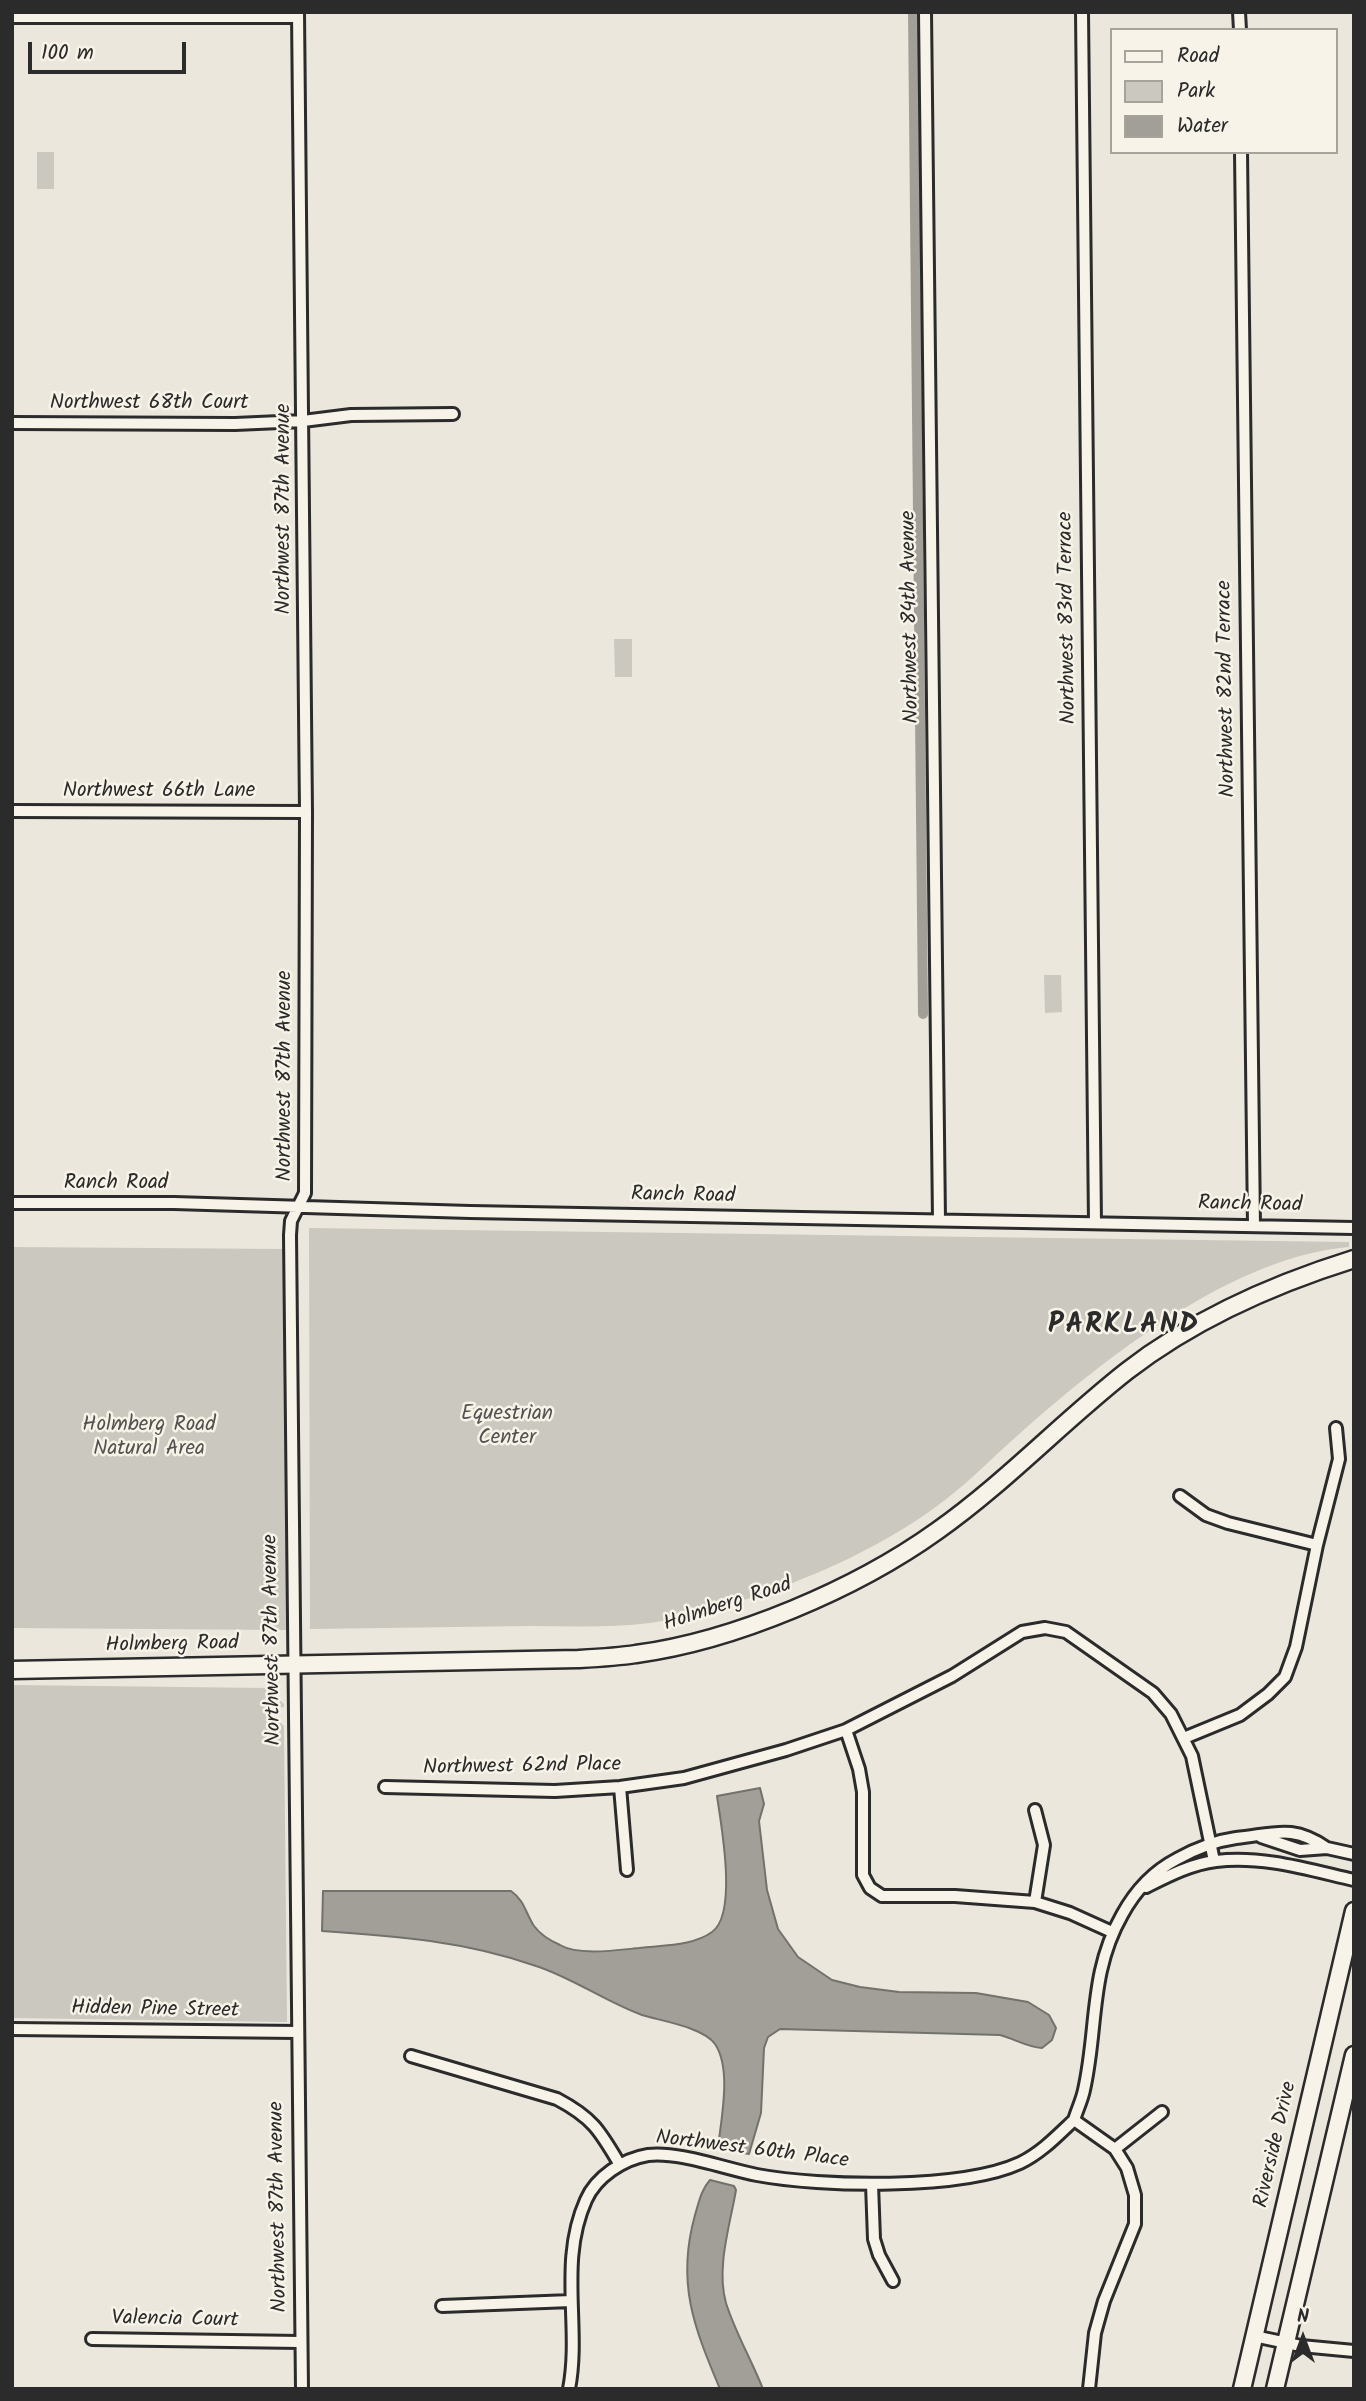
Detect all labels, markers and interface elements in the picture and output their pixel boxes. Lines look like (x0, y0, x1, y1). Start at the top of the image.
scale bar (32, 28, 189, 72)
legend (1110, 28, 1338, 154)
text: 100 m (41, 37, 94, 70)
text: Road (1177, 40, 1219, 73)
text: Park (1177, 75, 1215, 108)
text: Water (1177, 110, 1228, 143)
street label: Northwest 68th Court (50, 391, 248, 417)
street label: Northwest 87th Avenue (272, 403, 298, 615)
street label: Northwest 84th Avenue (898, 510, 926, 724)
street label: Northwest 83rd Terrace (1055, 511, 1083, 725)
street label: Northwest 82nd Terrace (1214, 580, 1242, 798)
street label: Northwest 66th Lane (63, 779, 255, 805)
street label: Northwest 87th Avenue (273, 970, 299, 1182)
street label: Ranch Road (64, 1171, 168, 1197)
street label: Ranch Road (631, 1183, 735, 1211)
street label: Ranch Road (1198, 1192, 1302, 1220)
district label: PARKLAND (1049, 1310, 1199, 1344)
park label: Equestrian Center (461, 1402, 553, 1452)
park label: Holmberg Road Natural Area (82, 1413, 216, 1463)
street label: Northwest 87th Avenue (260, 1534, 288, 1746)
street label: Holmberg Road (661, 1573, 795, 1639)
street label: Holmberg Road (105, 1632, 239, 1660)
street label: Northwest 62nd Place (423, 1754, 621, 1782)
street label: Hidden Pine Street (71, 1997, 239, 2025)
street label: Riverside Drive (1250, 2080, 1304, 2210)
street label: Northwest 87th Avenue (266, 2101, 294, 2313)
street label: Northwest 60th Place (654, 2127, 850, 2175)
text: N (1297, 2302, 1309, 2332)
north arrow (1268, 2303, 1338, 2373)
street label: Valencia Court (111, 2307, 239, 2335)

